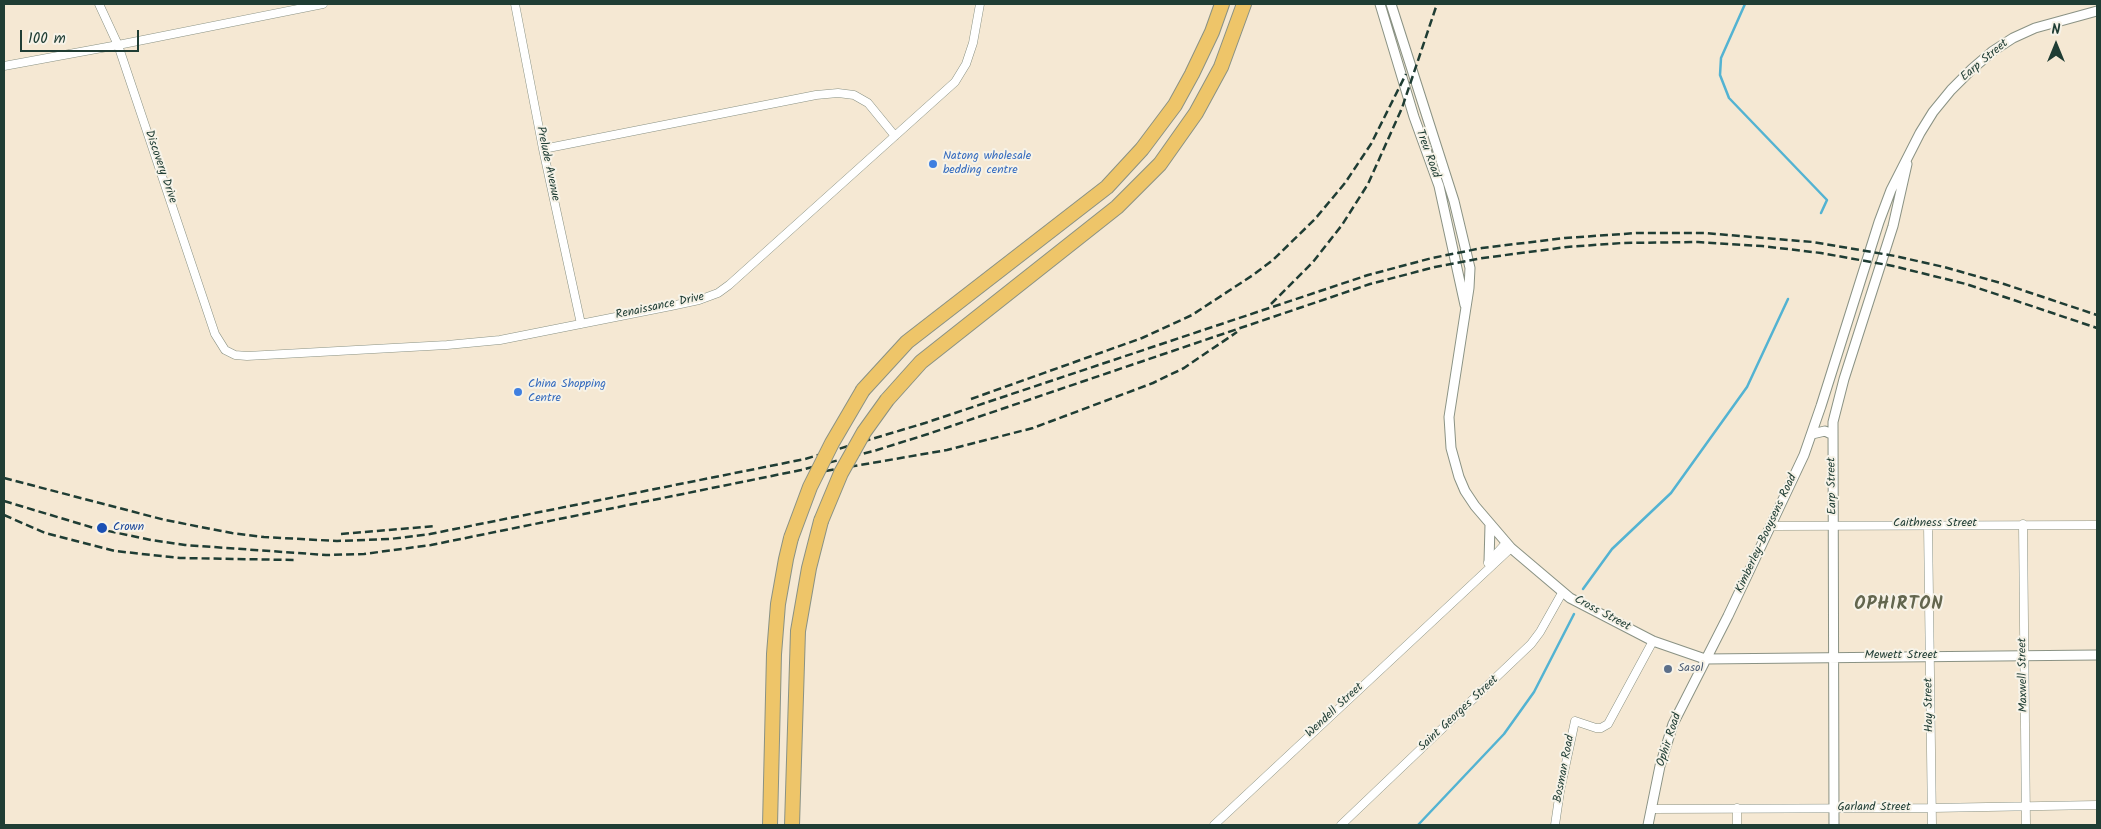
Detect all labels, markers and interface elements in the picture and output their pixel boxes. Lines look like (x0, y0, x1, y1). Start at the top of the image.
text: N (2052, 19, 2060, 41)
scale bar (22, 20, 141, 52)
north arrow (2031, 20, 2081, 70)
text: 100 m (28, 27, 66, 51)
street label: Earp Street (1958, 37, 2012, 85)
street label: Prelude Avenue (532, 125, 562, 203)
street label: Treu Road (1412, 128, 1442, 180)
street label: Discovery Drive (141, 129, 179, 205)
place label: Natong wholesale bedding centre (943, 150, 1031, 178)
marker: Natong wholesale bedding centre (927, 158, 939, 170)
street label: Renaissance Drive (614, 291, 706, 323)
place label: China Shopping Centre (528, 378, 606, 406)
marker: China Shopping Centre (512, 386, 524, 398)
street label: Earp Street (1825, 457, 1841, 515)
street label: Kimberley-Booysens Road (1733, 472, 1801, 596)
street label: Caithness Street (1893, 517, 1977, 531)
marker: Crown (95, 521, 109, 535)
place label: Crown (113, 521, 144, 535)
street label: Cross Street (1571, 593, 1633, 635)
district label: OPHIRTON (1853, 595, 1945, 617)
street label: Maxwell Street (2016, 637, 2032, 713)
street label: Mewett Street (1865, 649, 1937, 663)
place label: Sasol (1678, 662, 1703, 676)
marker: Sasol (1662, 663, 1674, 675)
street label: Saint Georges Street (1416, 673, 1502, 755)
street label: Hay Street (1922, 678, 1938, 732)
street label: Wendell Street (1303, 681, 1367, 741)
street label: Ophir Road (1655, 712, 1685, 768)
street label: Bosman Road (1551, 734, 1579, 804)
street label: Garland Street (1837, 801, 1911, 815)

